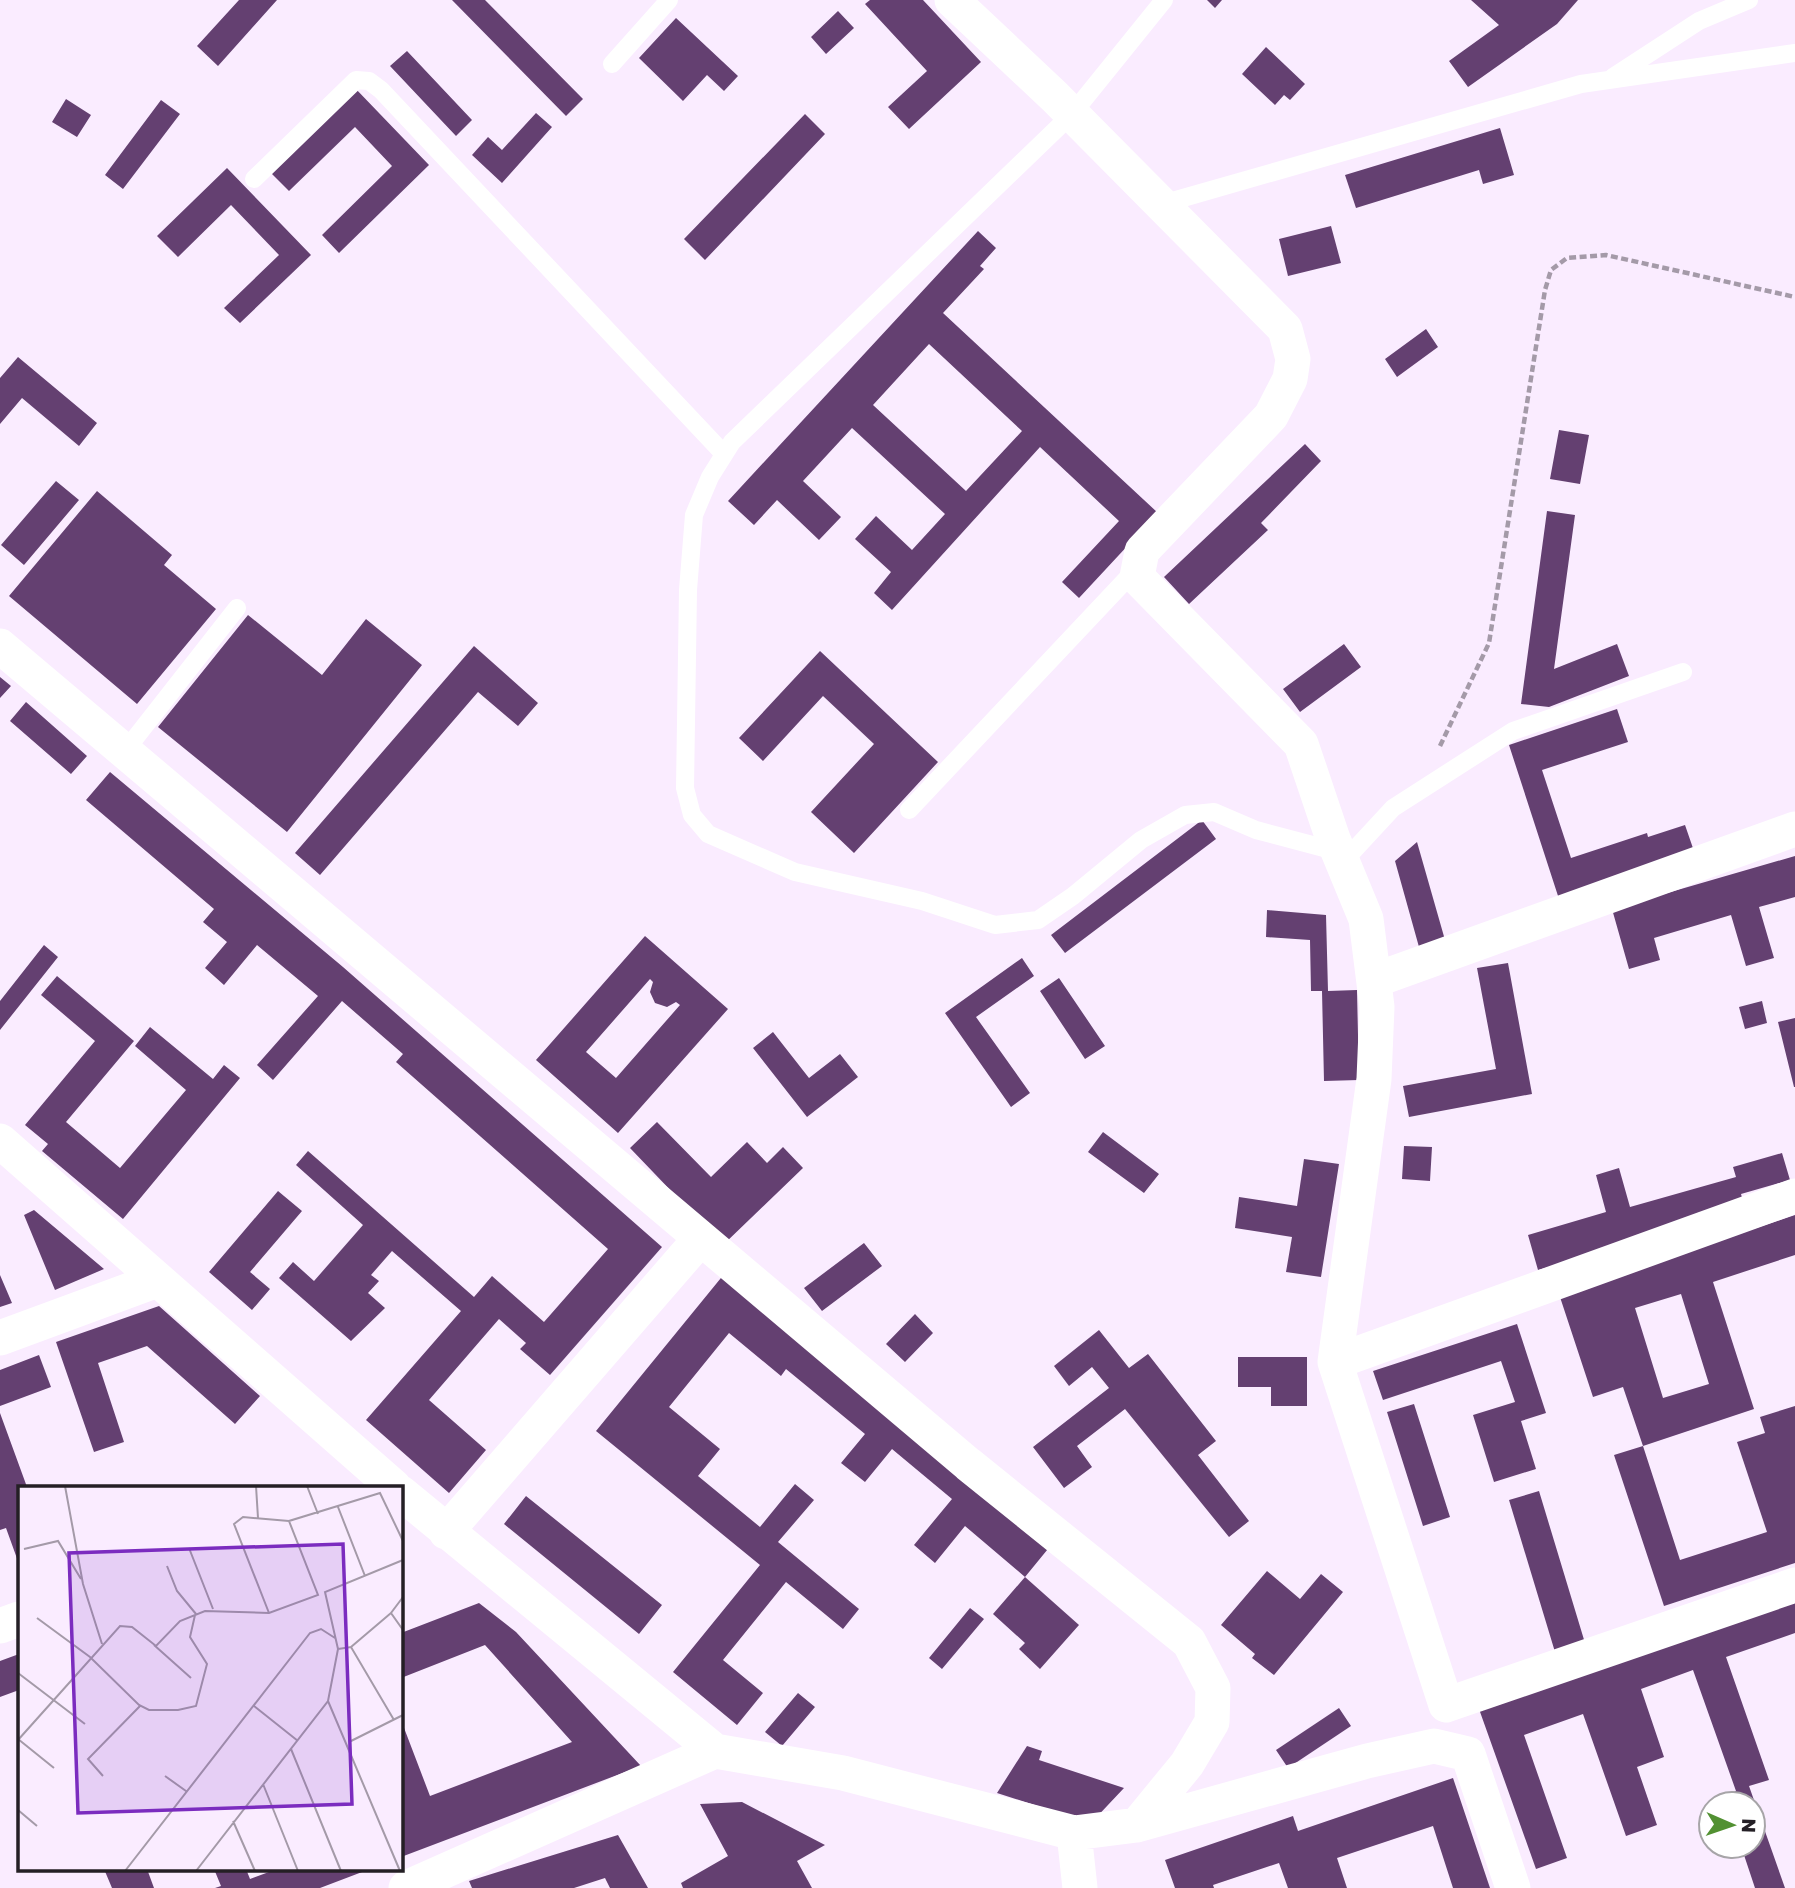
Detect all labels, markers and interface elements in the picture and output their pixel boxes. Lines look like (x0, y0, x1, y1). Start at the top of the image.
inset map (18, 1486, 402, 1870)
north arrow (1697, 1790, 1767, 1860)
text: N (1738, 1818, 1761, 1833)

